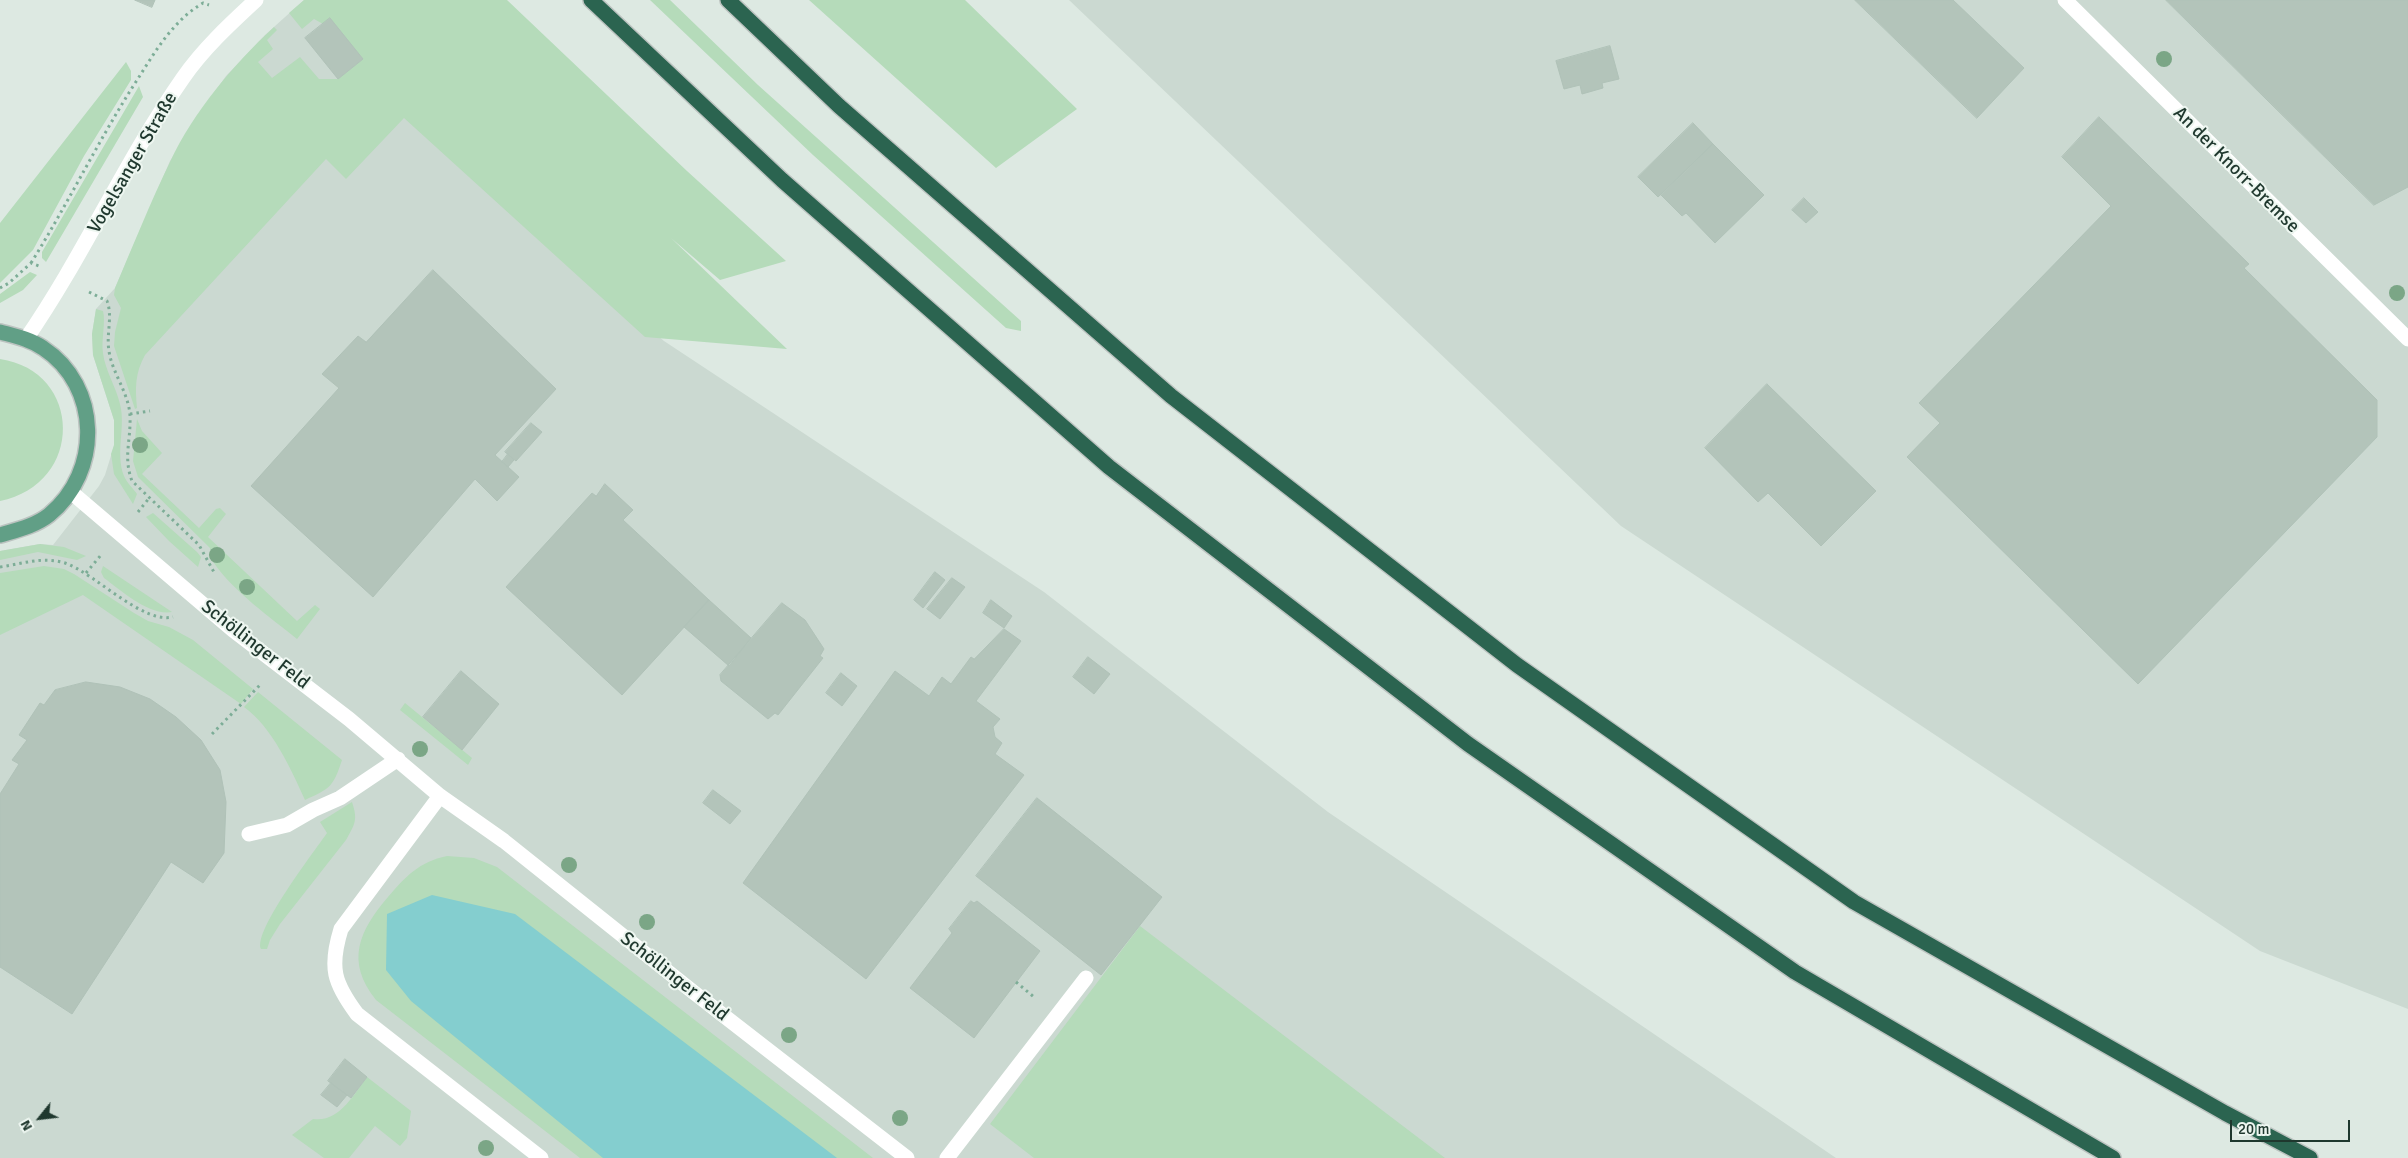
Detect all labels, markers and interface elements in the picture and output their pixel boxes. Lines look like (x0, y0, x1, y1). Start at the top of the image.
street label: Vogelsanger Straße (83, 88, 183, 238)
street label: An der Knorr-Bremse (2168, 102, 2304, 238)
street label: Schöllinger Feld (196, 596, 314, 694)
street label: Schöllinger Feld (615, 928, 733, 1026)
north arrow (15, 1093, 65, 1143)
scale bar (2233, 1110, 2353, 1142)
text: N (17, 1117, 36, 1134)
text: 20 m (2238, 1120, 2269, 1138)

